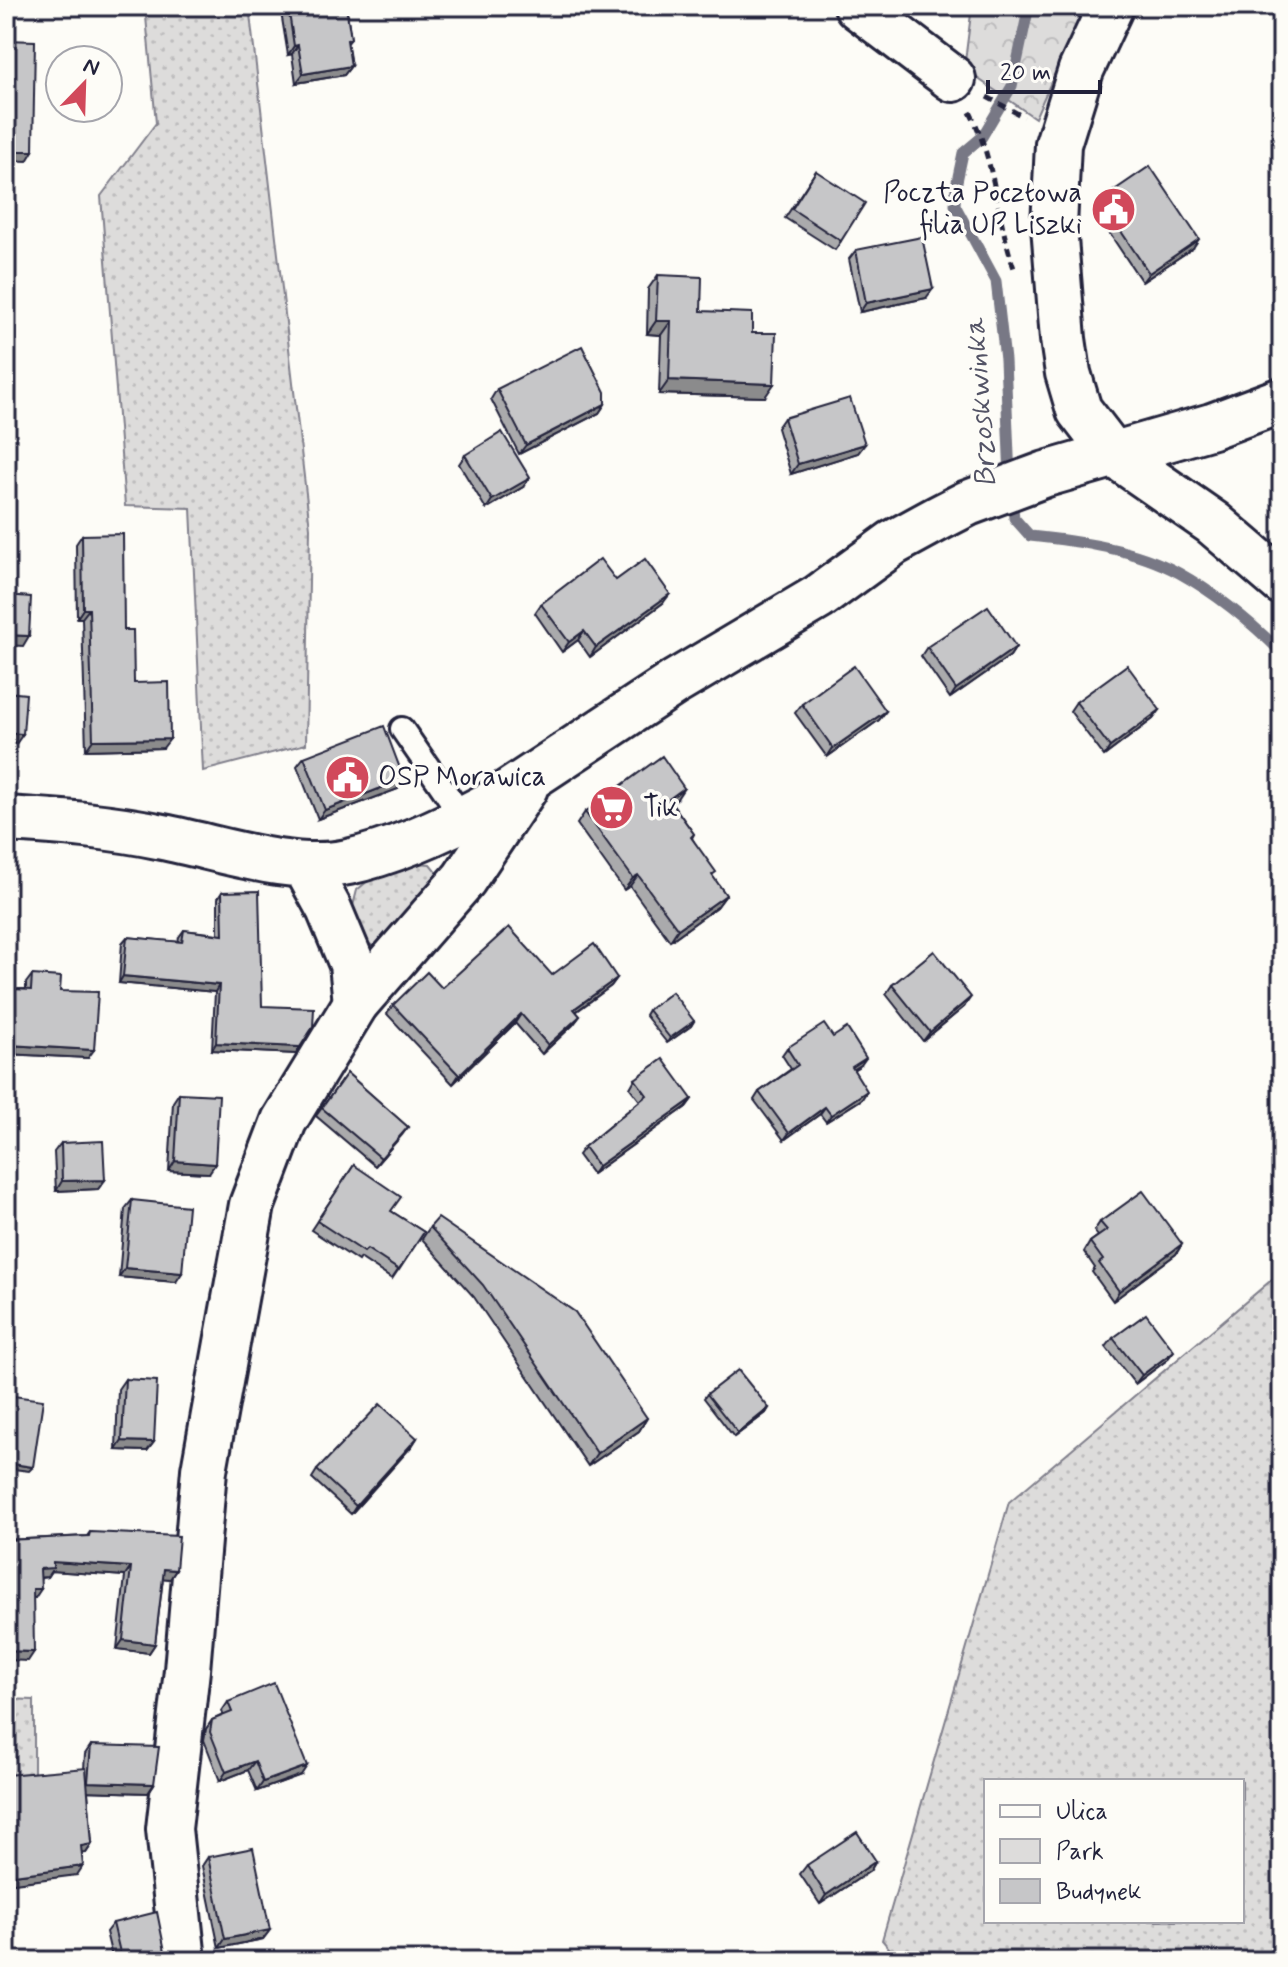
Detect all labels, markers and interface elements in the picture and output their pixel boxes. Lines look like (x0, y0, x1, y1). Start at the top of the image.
north arrow (44, 44, 124, 124)
scale bar (988, 44, 1100, 94)
text: N (79, 52, 103, 83)
text: 20 m (1000, 58, 1051, 89)
place label: Poczta Pocztowa filia UP Liszki (883, 175, 1082, 244)
public building icon: Poczta Pocztowa filia UP Liszki (1089, 185, 1137, 233)
water label: Brzoskwinka (956, 316, 1006, 489)
public building icon: OSP Morawica (323, 753, 371, 801)
place label: OSP Morawica (378, 759, 546, 796)
supermarket icon: Tik (588, 784, 636, 832)
place label: Tik (643, 790, 678, 827)
legend (984, 1779, 1244, 1923)
text: Ulica (1056, 1797, 1108, 1828)
text: Park (1056, 1837, 1104, 1868)
text: Budynek (1056, 1877, 1142, 1908)

